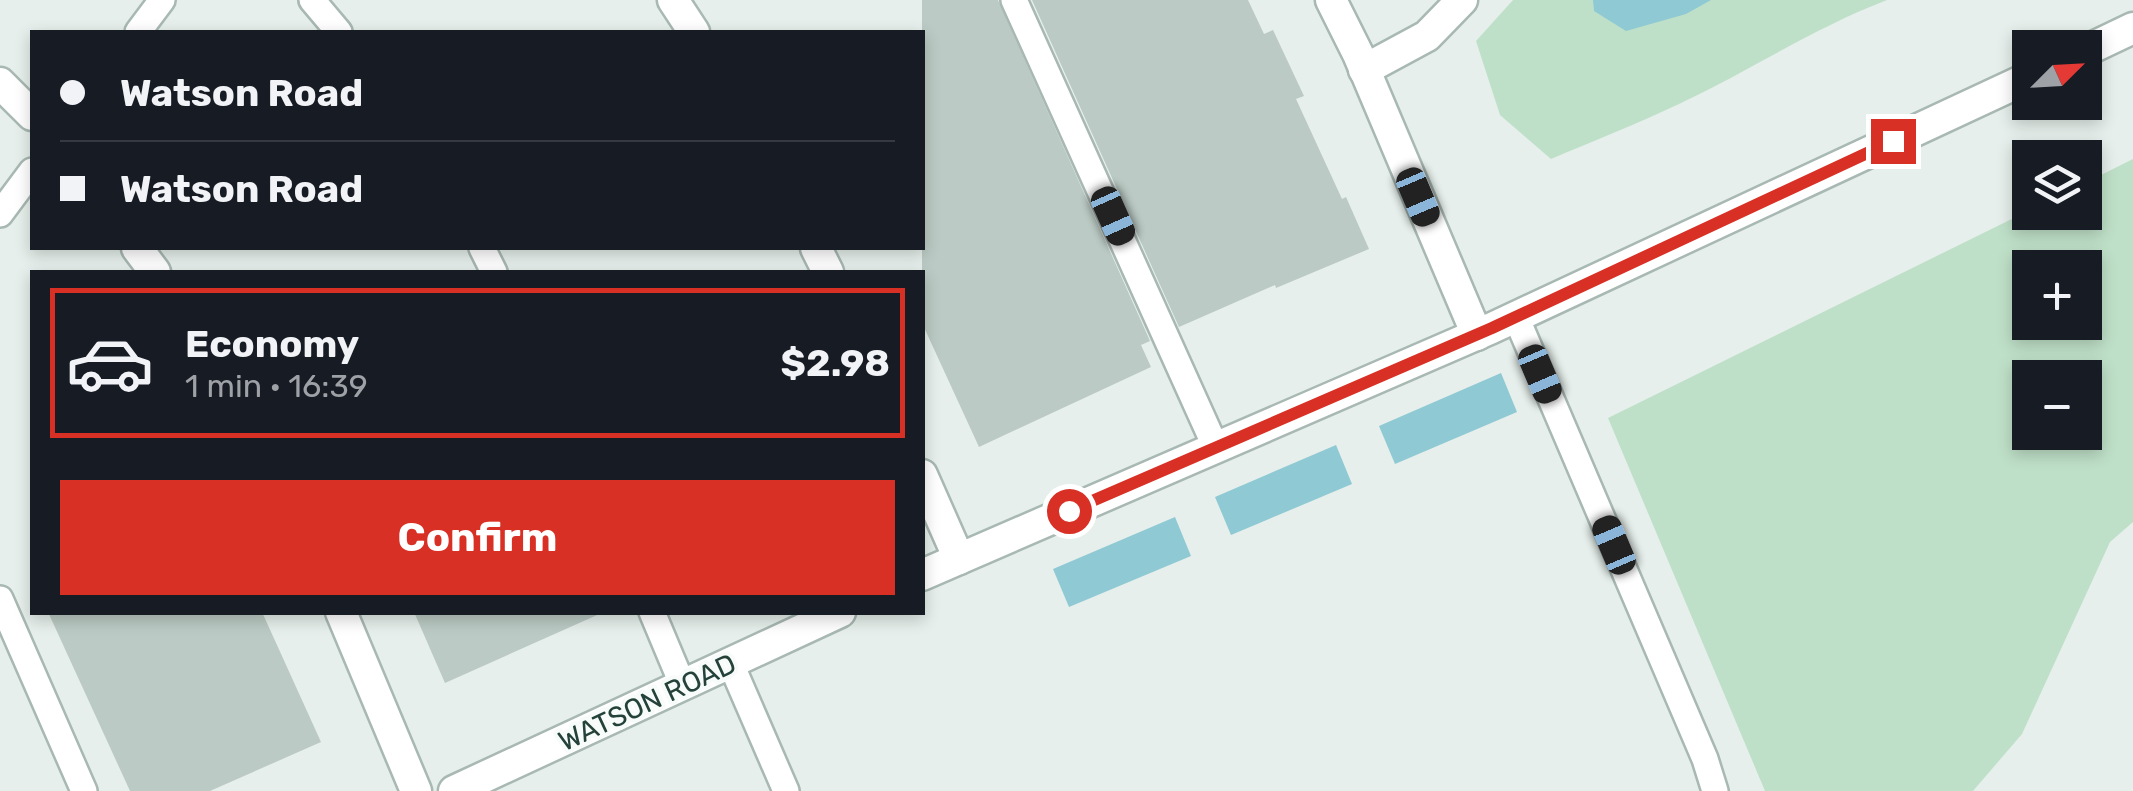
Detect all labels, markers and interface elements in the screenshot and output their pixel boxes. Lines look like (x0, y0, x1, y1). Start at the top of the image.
north arrow (2012, 30, 2102, 120)
map controls (2012, 30, 2102, 450)
text: Watson Road (120, 70, 363, 116)
route end (1871, 119, 1916, 164)
button: layers (2012, 140, 2102, 230)
car (1392, 164, 1444, 230)
text: Watson Road (120, 166, 363, 212)
car (1087, 182, 1139, 250)
button: + (2012, 250, 2102, 340)
icon: car (65, 318, 155, 408)
text: Economy (185, 321, 359, 367)
text: $2.98 (781, 340, 890, 386)
car (1514, 341, 1566, 407)
button: − (2012, 360, 2102, 450)
text: 1 min · 16:39 (185, 367, 368, 405)
button: Confirm (60, 480, 895, 595)
route start (1047, 489, 1092, 534)
car (1588, 512, 1640, 578)
street label: WATSON ROAD (553, 647, 741, 758)

